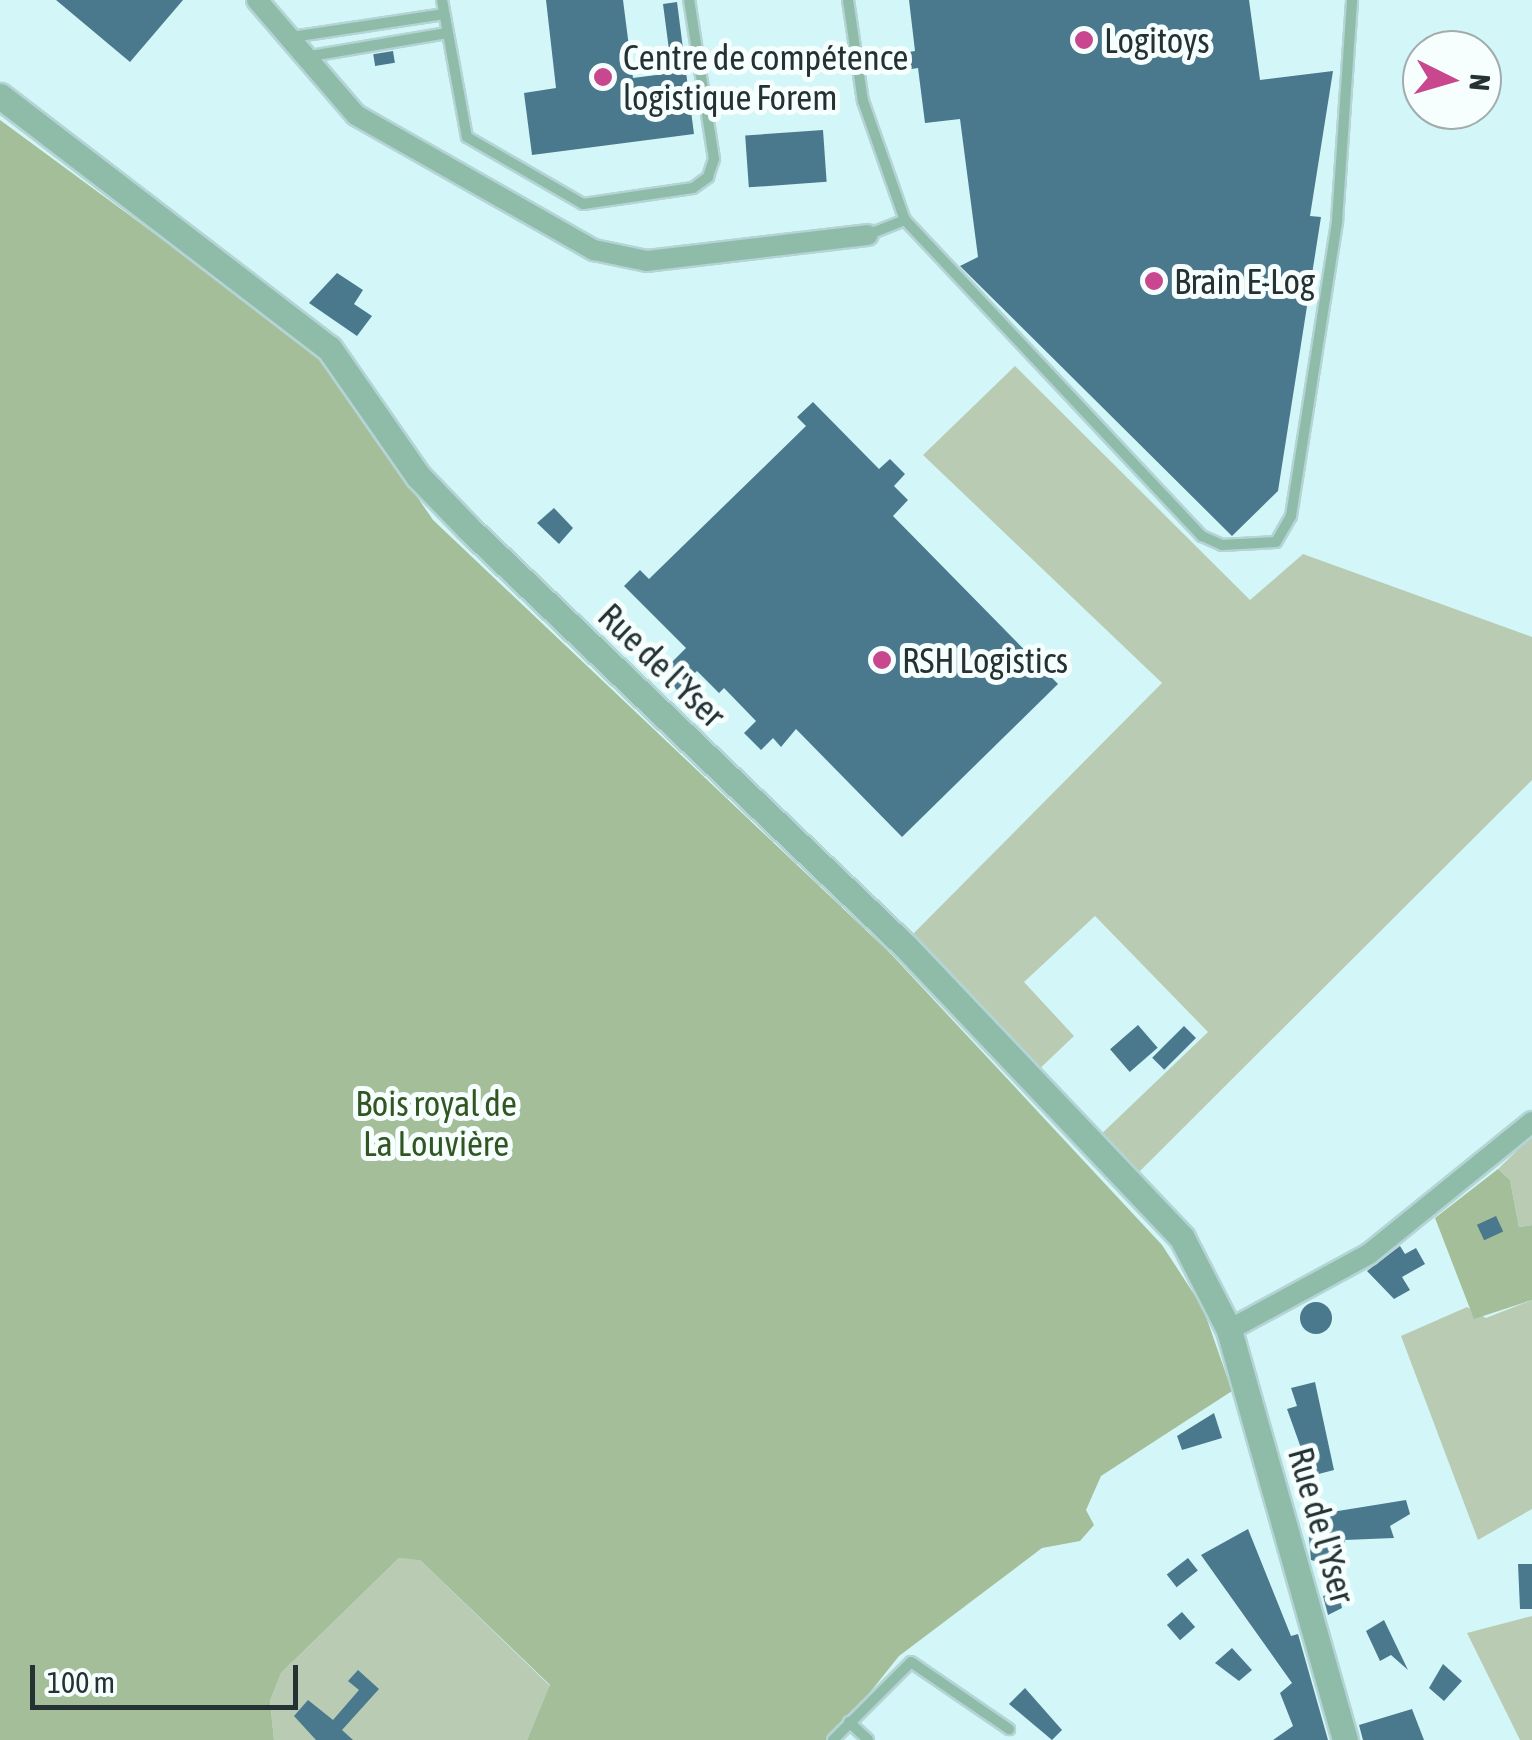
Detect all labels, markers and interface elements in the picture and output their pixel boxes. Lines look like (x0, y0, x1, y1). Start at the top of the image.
place label: Logitoys (1104, 19, 1210, 61)
marker: Logitoys (1073, 29, 1095, 51)
north arrow (1402, 30, 1502, 130)
place label: Centre de compétence logistique Forem (623, 36, 908, 118)
marker: Centre de compétence logistique Forem (592, 66, 614, 88)
text: N (1463, 73, 1497, 92)
place label: Brain E-Log (1174, 260, 1315, 302)
marker: Brain E-Log (1143, 270, 1165, 292)
street label: Rue de l'Yser (590, 594, 734, 736)
place label: RSH Logistics (902, 639, 1068, 681)
marker: RSH Logistics (871, 649, 893, 671)
park label: Bois royal de La Louvière (355, 1082, 517, 1164)
street label: Rue de l'Yser (1280, 1442, 1364, 1608)
scale bar (35, 1645, 302, 1707)
text: 100 m (47, 1665, 115, 1699)

